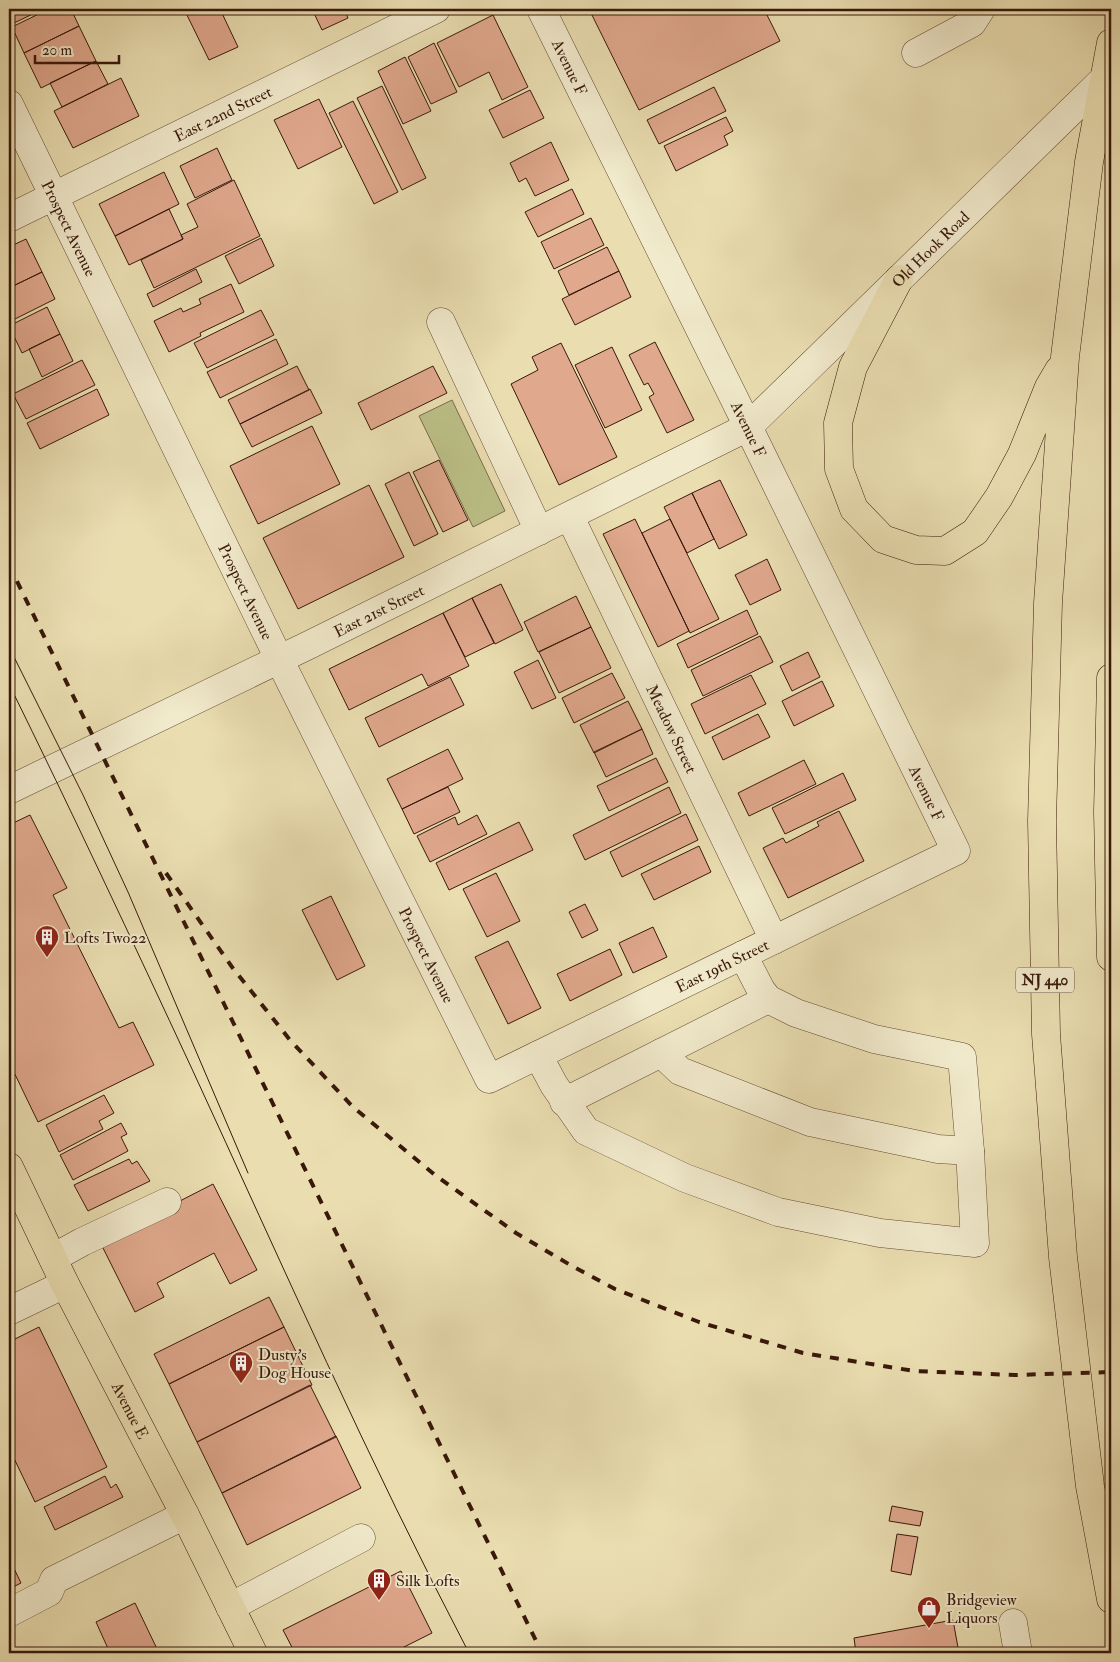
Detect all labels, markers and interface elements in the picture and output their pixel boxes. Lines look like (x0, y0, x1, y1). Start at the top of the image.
scale bar (35, 32, 119, 64)
street label: Avenue F (547, 35, 591, 99)
text: 20 m (42, 41, 72, 60)
street label: East 22nd Street (171, 82, 275, 147)
street label: Prospect Avenue (37, 177, 100, 280)
street label: Old Hook Road (888, 207, 974, 292)
street label: Avenue F (726, 397, 770, 461)
street label: Prospect Avenue (213, 540, 277, 643)
street label: East 21st Street (331, 580, 428, 642)
street label: Meadow Street (641, 682, 701, 777)
street label: Avenue F (904, 761, 948, 825)
street label: Prospect Avenue (394, 904, 459, 1007)
building icon: Lofts Two22 (34, 924, 60, 958)
place label: Lofts Two22 (64, 928, 146, 948)
street label: East 19th Street (672, 935, 772, 997)
road number: NJ 440 (1016, 968, 1074, 992)
place label: Dusty's Dog House (258, 1345, 331, 1383)
building icon: Dusty's Dog House (228, 1350, 254, 1384)
street label: Avenue E (106, 1378, 153, 1443)
building icon: Silk Lofts (366, 1567, 392, 1601)
place label: Silk Lofts (396, 1571, 459, 1591)
place label: Bridgeview Liquors (946, 1590, 1018, 1628)
shop icon: Bridgeview Liquors (916, 1595, 942, 1629)

